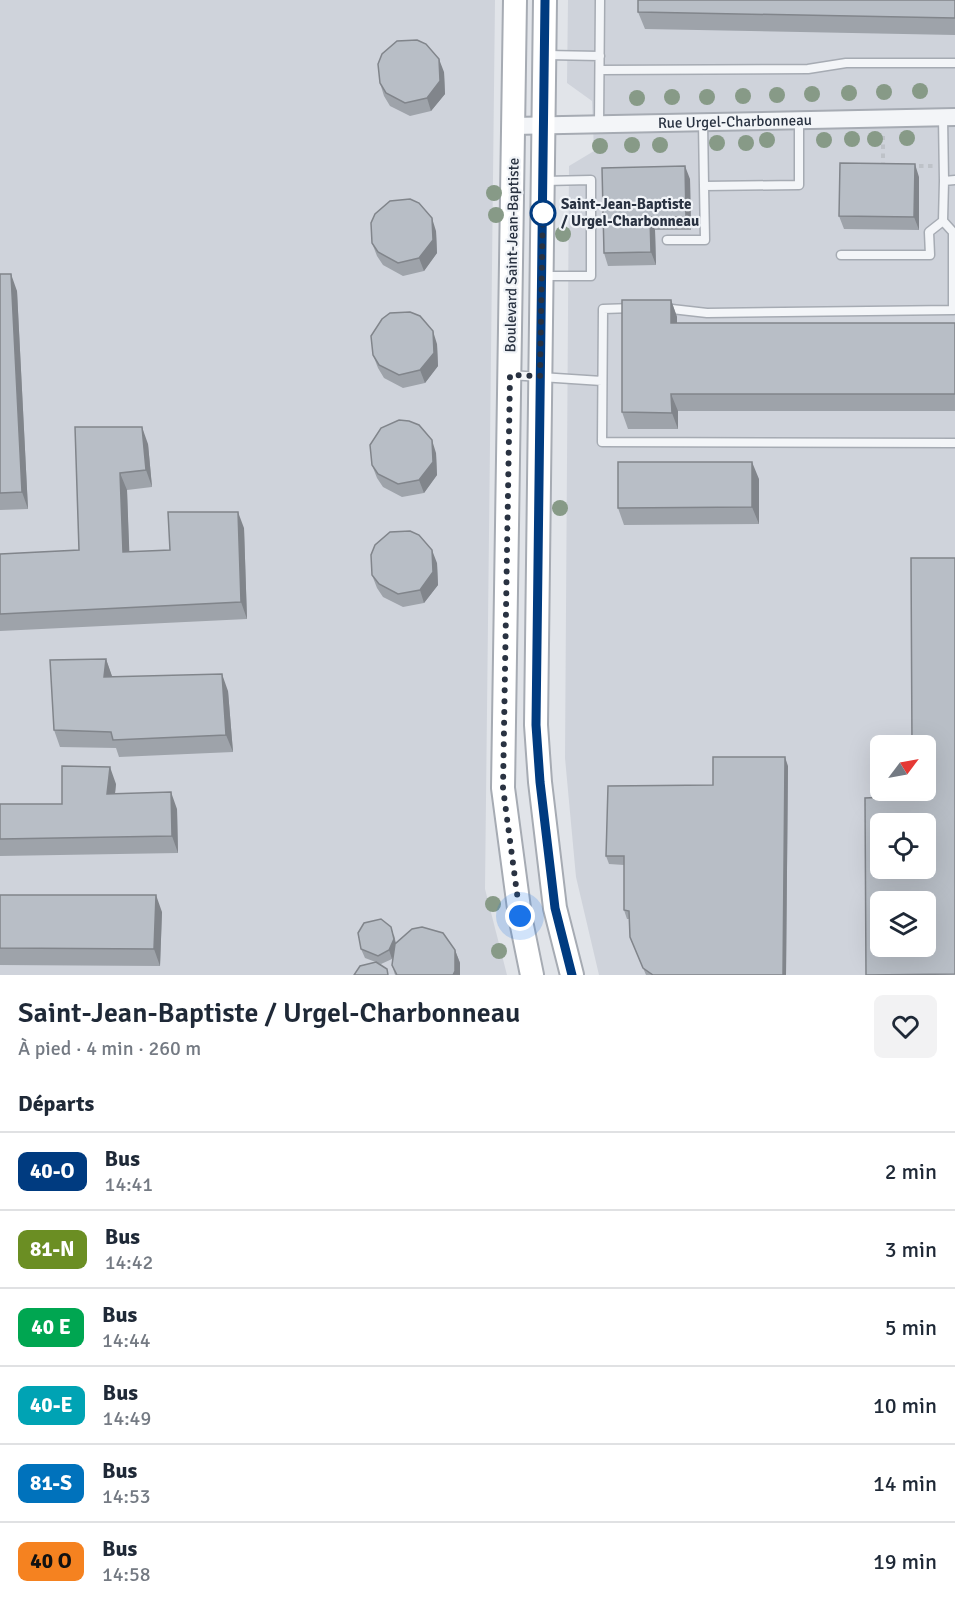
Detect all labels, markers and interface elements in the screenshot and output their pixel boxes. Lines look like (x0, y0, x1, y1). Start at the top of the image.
street label: Rue Urgel-Charbonneau (658, 111, 812, 132)
street label: Boulevard Saint-Jean-Baptiste (501, 158, 523, 352)
place label: Saint-Jean-Baptiste / Urgel-Charbonneau (561, 195, 699, 230)
marker: Saint-Jean-Baptiste / Urgel-Charbonneau (530, 200, 556, 226)
north arrow (870, 735, 936, 801)
map controls (870, 735, 936, 957)
button: locate (870, 813, 936, 879)
button: layers (870, 891, 936, 957)
your location (505, 901, 535, 931)
button: heart (874, 995, 937, 1058)
text: Saint-Jean-Baptiste / Urgel-Charbonneau (18, 996, 520, 1030)
text: À pied · 4 min · 260 m (18, 1036, 201, 1061)
text: Départs (18, 1090, 94, 1117)
text: Bus (105, 1145, 140, 1172)
text: 40-O (30, 1158, 75, 1184)
text: 2 min (885, 1158, 937, 1185)
text: 14:41 (105, 1172, 153, 1197)
text: Bus (105, 1223, 140, 1250)
text: 81-N (30, 1236, 75, 1262)
text: 3 min (885, 1236, 937, 1263)
text: 14:42 (105, 1250, 153, 1275)
text: Bus (102, 1301, 137, 1328)
text: 40 E (31, 1314, 71, 1340)
text: 5 min (885, 1314, 937, 1341)
text: 14:44 (102, 1328, 151, 1353)
text: Bus (103, 1379, 138, 1406)
text: 40-E (30, 1392, 73, 1418)
text: 10 min (873, 1392, 937, 1419)
text: 14:49 (103, 1406, 151, 1431)
text: Bus (102, 1457, 137, 1484)
text: 81-S (30, 1470, 72, 1496)
text: 14 min (873, 1470, 937, 1497)
text: 14:53 (102, 1484, 151, 1509)
text: Bus (102, 1535, 137, 1562)
text: 40 O (30, 1548, 72, 1574)
text: 19 min (873, 1548, 937, 1575)
text: 14:58 (102, 1562, 151, 1587)

